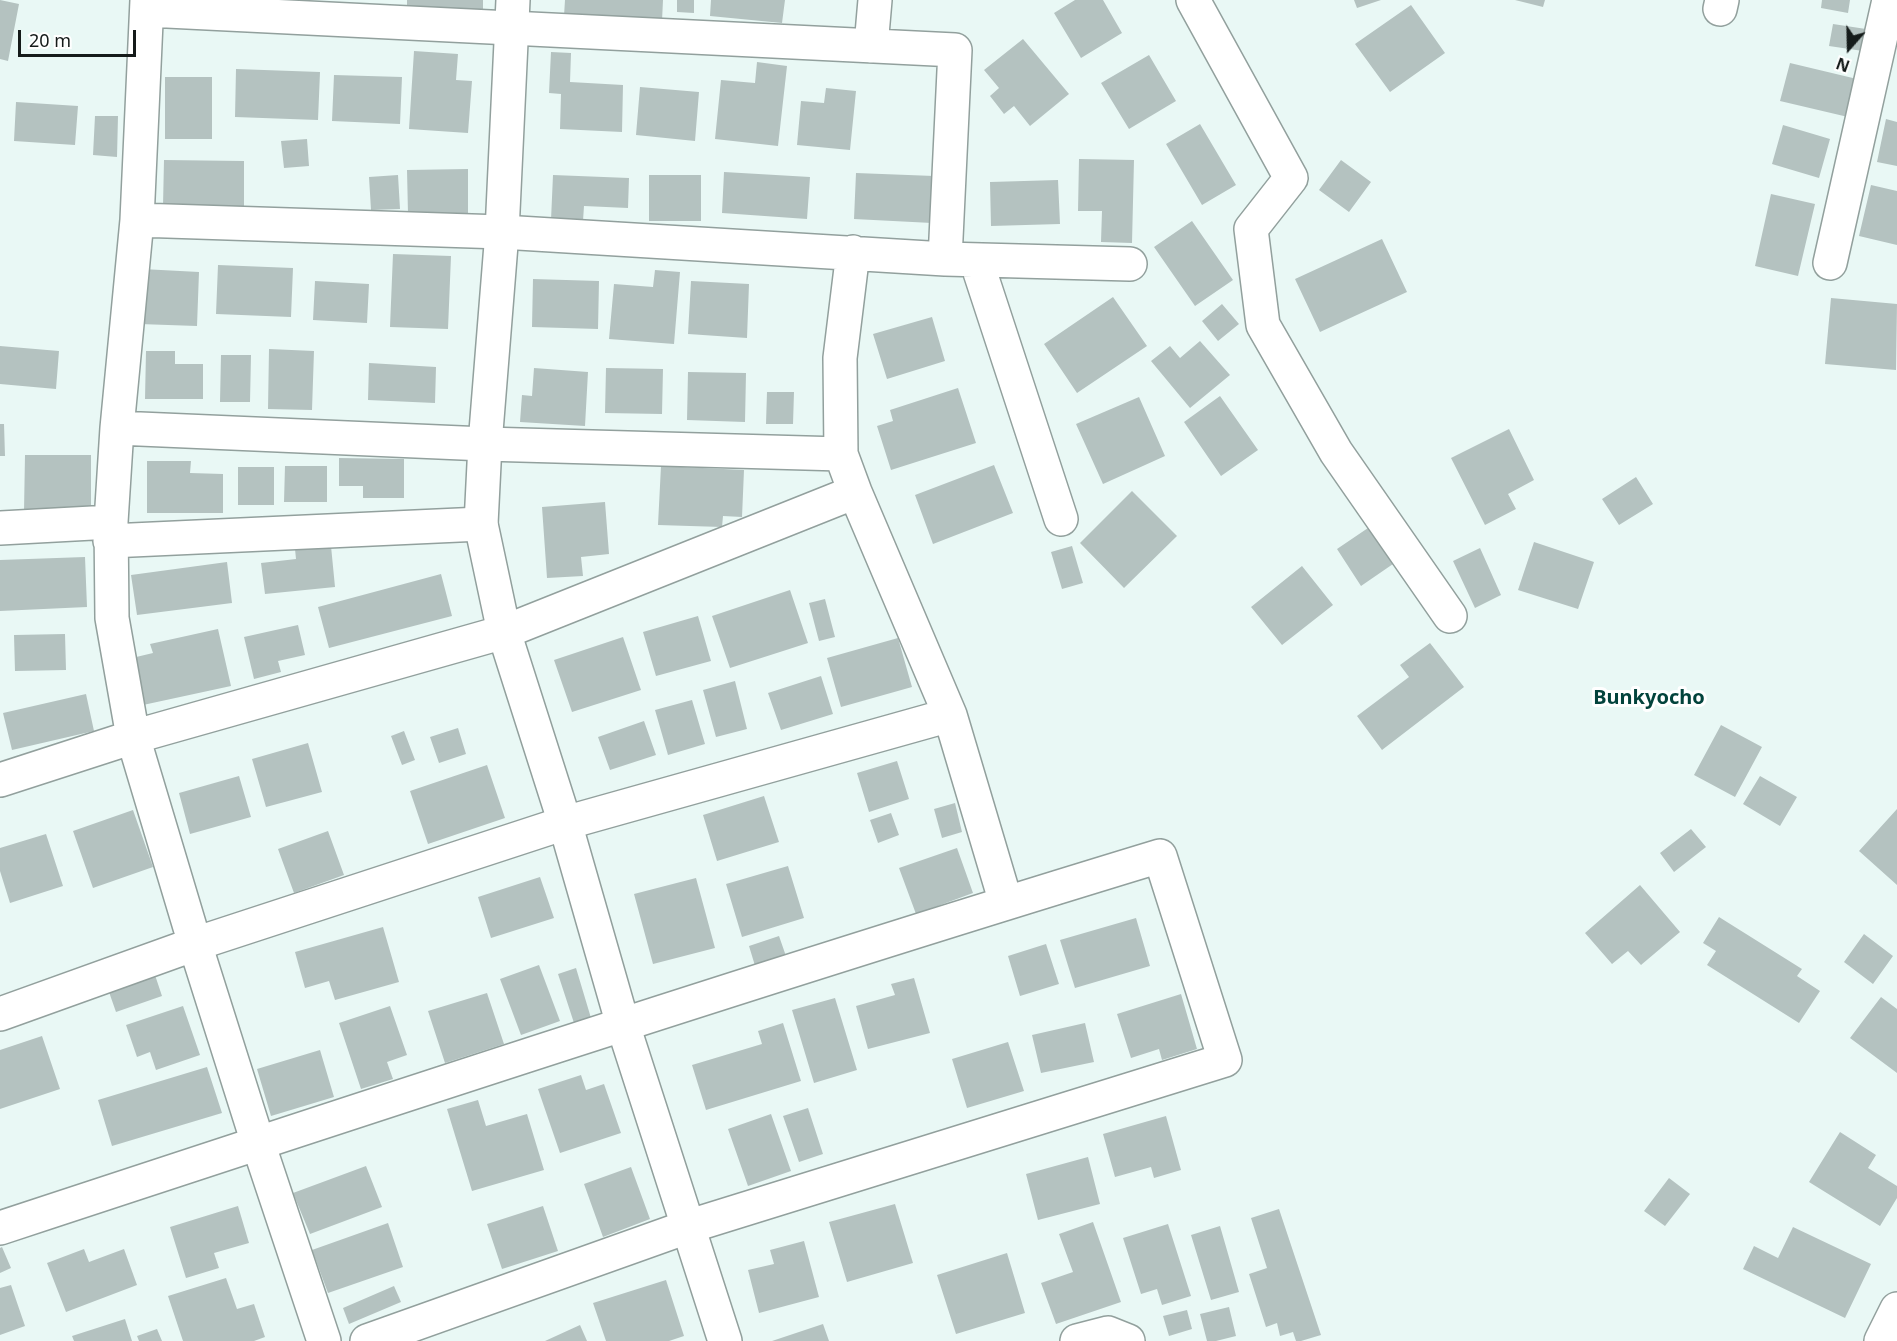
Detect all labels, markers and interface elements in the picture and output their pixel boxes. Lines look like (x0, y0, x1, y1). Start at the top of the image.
scale bar (21, 18, 140, 56)
north arrow (1819, 18, 1879, 78)
text: 20 m (29, 28, 71, 52)
text: N (1833, 52, 1853, 77)
district label: Bunkyocho (1593, 686, 1705, 710)

